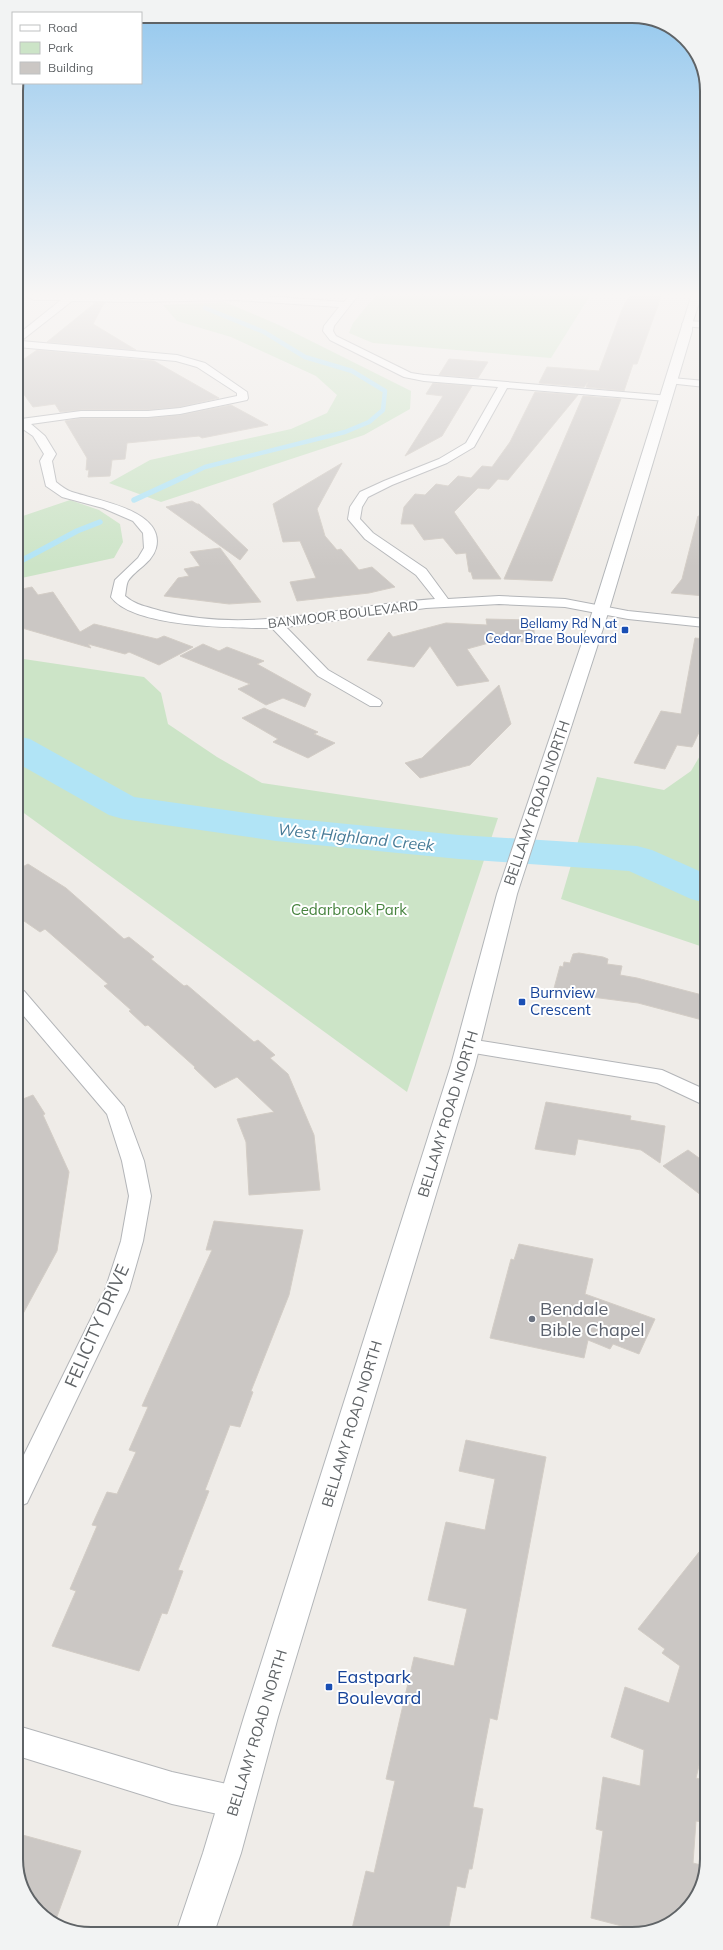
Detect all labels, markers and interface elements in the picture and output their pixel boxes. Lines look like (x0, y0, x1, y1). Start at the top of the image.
legend (12, 12, 142, 84)
text: Road (48, 20, 77, 35)
text: Park (48, 40, 74, 55)
text: Building (48, 60, 93, 75)
street label: BANMOOR BOULEVARD (267, 597, 419, 631)
place label: Bellamy Rd N at Cedar Brae Boulevard (485, 615, 617, 646)
marker: Bellamy Rd N at Cedar Brae Boulevard (620, 625, 630, 635)
street label: BELLAMY ROAD NORTH (499, 718, 574, 888)
water label: West Highland Creek (277, 819, 436, 855)
park label: Cedarbrook Park (291, 900, 407, 919)
place label: Burnview Crescent (530, 983, 596, 1019)
marker: Burnview Crescent (517, 997, 527, 1007)
street label: BELLAMY ROAD NORTH (413, 1028, 482, 1199)
street label: FELICITY DRIVE (59, 1261, 134, 1391)
place label: Bendale Bible Chapel (540, 1297, 645, 1341)
marker: Bendale Bible Chapel (527, 1314, 537, 1324)
street label: BELLAMY ROAD NORTH (317, 1338, 386, 1509)
street label: BELLAMY ROAD NORTH (222, 1647, 291, 1818)
place label: Eastpark Boulevard (337, 1665, 421, 1709)
marker: Eastpark Boulevard (324, 1682, 334, 1692)

